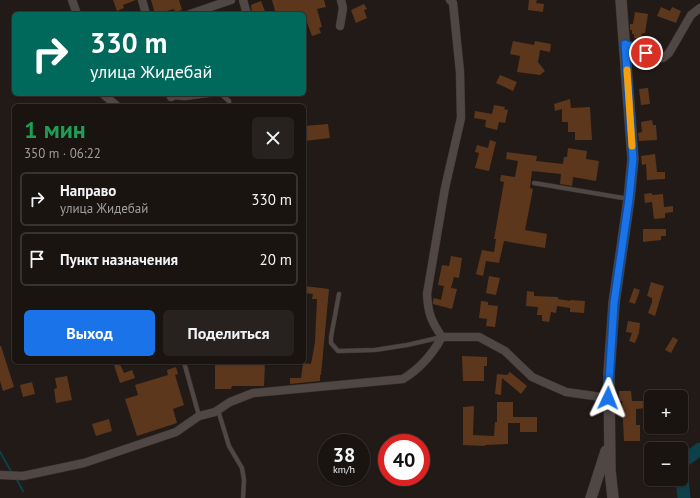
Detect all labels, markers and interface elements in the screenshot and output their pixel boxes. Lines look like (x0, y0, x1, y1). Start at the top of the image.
text: 330 m (90, 24, 167, 61)
icon: right (24, 28, 76, 80)
pin (629, 36, 663, 70)
icon: arrive (635, 42, 657, 64)
text: улица Жидебай (90, 60, 212, 83)
text: 1 мин (24, 114, 86, 145)
button: close (252, 117, 294, 159)
text: 350 m · 06:22 (24, 145, 101, 162)
text: Направо (60, 181, 116, 200)
icon: right (26, 188, 48, 210)
text: 330 m (251, 190, 292, 209)
text: улица Жидебай (60, 200, 148, 217)
icon: arrive (26, 248, 48, 270)
text: Пункт назначения (60, 250, 178, 269)
text: 20 m (259, 250, 292, 269)
button: Выход (24, 310, 155, 356)
button: Поделиться (163, 310, 294, 356)
position arrow (587, 377, 629, 419)
map controls (644, 390, 688, 486)
button: + (644, 390, 688, 434)
speed limit sign: 40 (378, 434, 430, 486)
text: 38 (333, 442, 355, 468)
button: − (644, 442, 688, 486)
text: km/h (333, 463, 355, 476)

